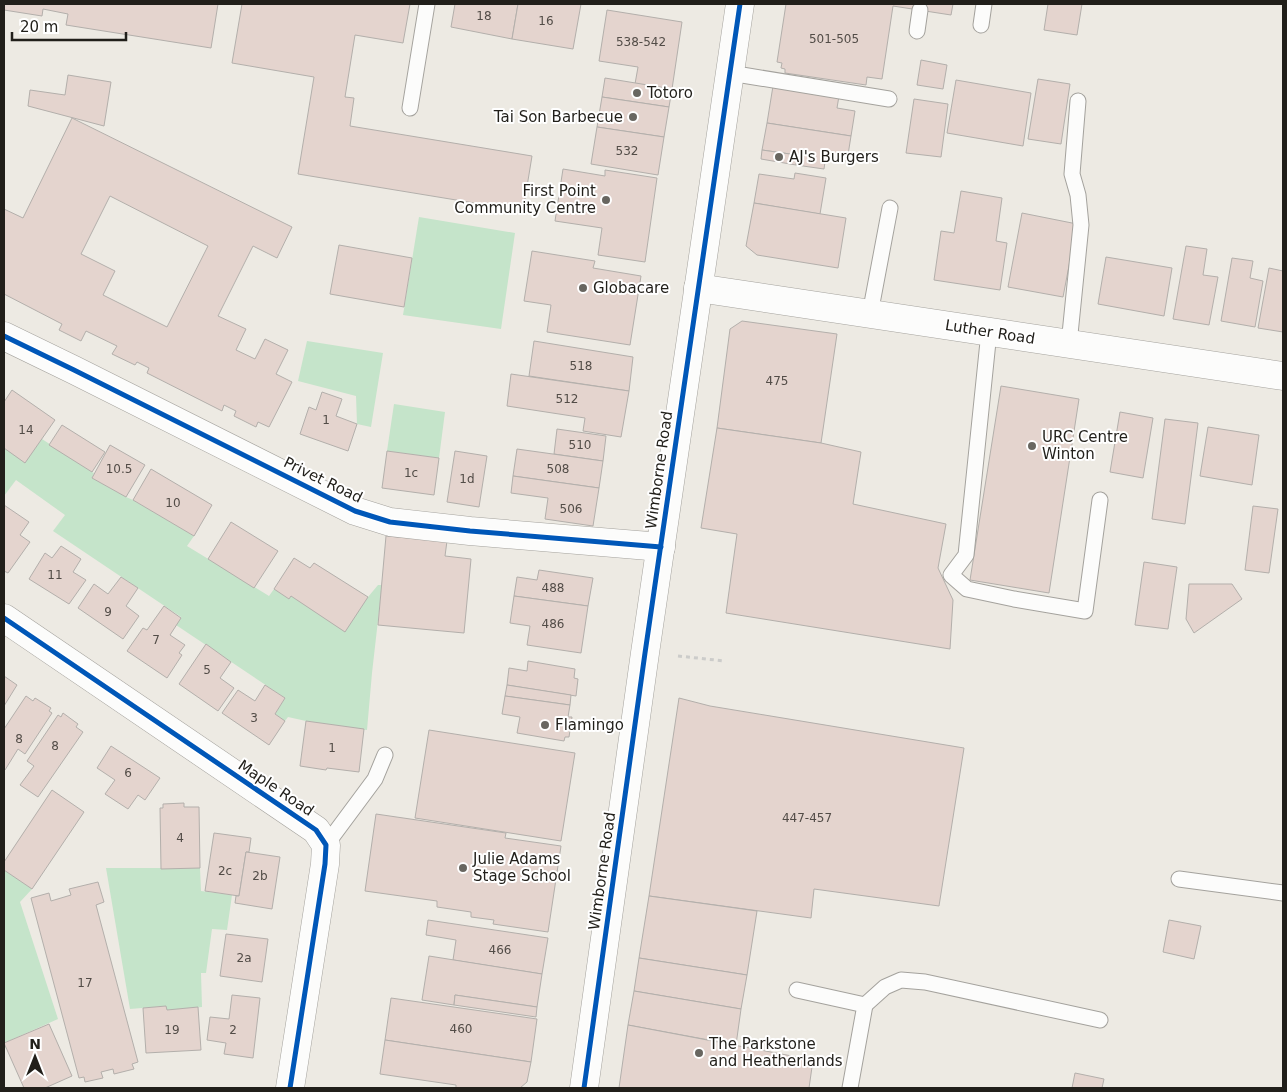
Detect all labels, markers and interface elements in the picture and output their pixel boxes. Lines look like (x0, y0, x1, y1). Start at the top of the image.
house number: 18 (476, 9, 492, 23)
scale bar (12, 10, 126, 42)
house number: 16 (538, 14, 554, 28)
text: 20 m (20, 18, 58, 36)
house number: 501-505 (809, 32, 859, 46)
house number: 538-542 (616, 35, 666, 49)
place label: Totoro (646, 84, 693, 102)
marker: Totoro (631, 87, 643, 99)
place label: Tai Son Barbecue (493, 108, 623, 126)
marker: Tai Son Barbecue (627, 111, 639, 123)
house number: 532 (616, 144, 638, 158)
place label: AJ's Burgers (789, 148, 879, 166)
marker: AJ's Burgers (773, 151, 785, 163)
place label: First Point Community Centre (454, 182, 596, 217)
marker: First Point Community Centre (600, 194, 612, 206)
place label: Globacare (593, 279, 669, 297)
marker: Globacare (577, 282, 589, 294)
street label: Luther Road (944, 316, 1036, 348)
house number: 518 (570, 359, 592, 373)
house number: 475 (766, 374, 788, 388)
house number: 512 (556, 392, 578, 406)
street label: Wimborne Road (642, 410, 676, 530)
house number: 1 (322, 413, 330, 427)
house number: 14 (18, 423, 34, 437)
place label: URC Centre Winton (1042, 428, 1128, 463)
house number: 510 (569, 438, 591, 452)
marker: URC Centre Winton (1026, 440, 1038, 452)
street label: Privet Road (281, 453, 365, 507)
house number: 10.5 (106, 462, 132, 476)
house number: 508 (547, 462, 569, 476)
house number: 1c (404, 466, 418, 480)
house number: 1d (459, 472, 475, 486)
house number: 10 (165, 496, 181, 510)
house number: 506 (560, 502, 582, 516)
house number: 11 (47, 568, 63, 582)
house number: 488 (542, 581, 564, 595)
house number: 9 (104, 605, 112, 619)
house number: 486 (542, 617, 564, 631)
house number: 7 (152, 633, 160, 647)
house number: 5 (203, 663, 211, 677)
house number: 3 (250, 711, 258, 725)
place label: Flamingo (555, 716, 624, 734)
marker: Flamingo (539, 719, 551, 731)
house number: 8 (15, 732, 23, 746)
house number: 8 (51, 739, 59, 753)
house number: 1 (328, 741, 336, 755)
street label: Maple Road (235, 756, 317, 820)
house number: 6 (124, 766, 132, 780)
street label: Wimborne Road (585, 811, 619, 931)
house number: 447-457 (782, 811, 832, 825)
house number: 4 (176, 831, 184, 845)
place label: Julie Adams Stage School (472, 850, 571, 885)
marker: Julie Adams Stage School (457, 862, 469, 874)
house number: 2c (218, 864, 232, 878)
house number: 2b (252, 869, 268, 883)
house number: 466 (489, 943, 511, 957)
house number: 2a (237, 951, 252, 965)
house number: 17 (77, 976, 93, 990)
house number: 460 (450, 1022, 472, 1036)
house number: 19 (164, 1023, 180, 1037)
house number: 2 (229, 1023, 237, 1037)
north arrow (10, 1032, 60, 1082)
place label: The Parkstone and Heatherlands (708, 1035, 843, 1070)
text: N (29, 1036, 41, 1052)
marker: The Parkstone and Heatherlands (693, 1047, 705, 1059)

